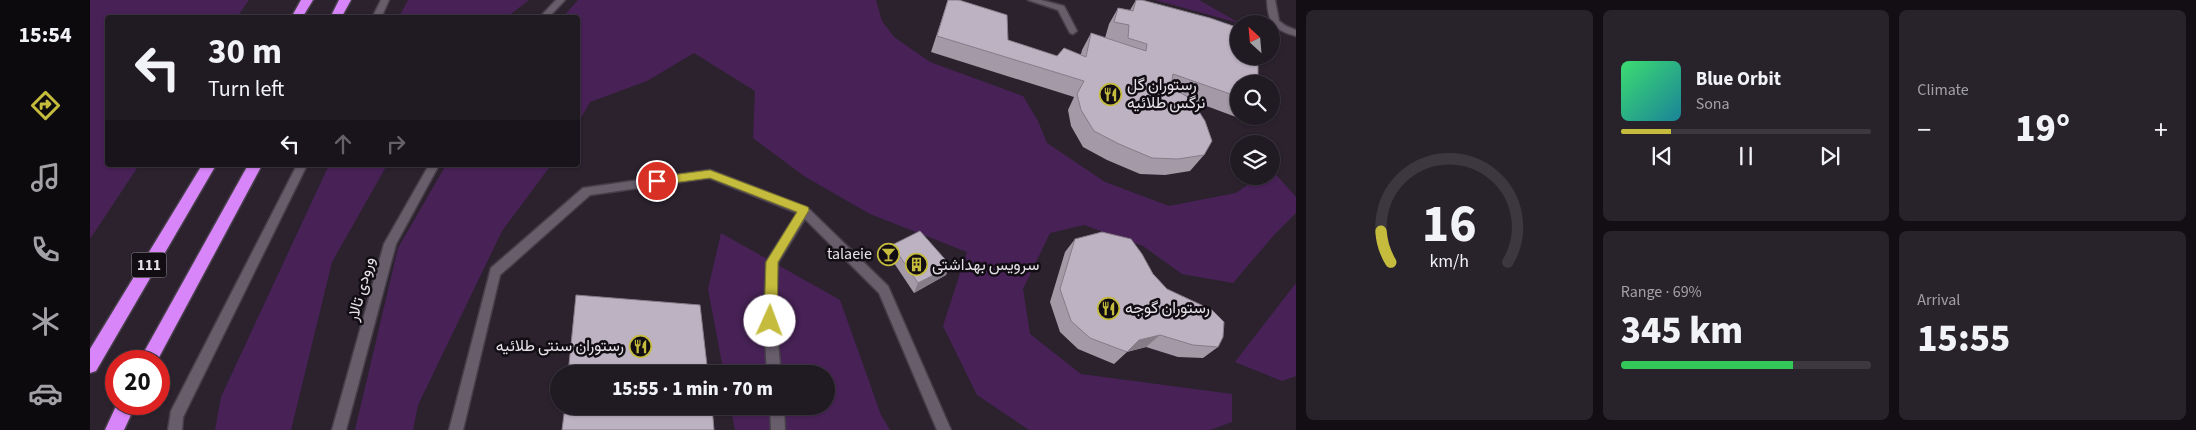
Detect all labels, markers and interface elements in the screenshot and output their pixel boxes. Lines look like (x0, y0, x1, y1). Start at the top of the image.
north arrow (1230, 15, 1280, 65)
map controls (1230, 15, 1280, 185)
text: 15:54 (18, 19, 72, 51)
text: 30 m (208, 27, 282, 77)
icon: left (125, 35, 190, 100)
text: Blue Orbit (1696, 66, 1781, 93)
text: Turn left (208, 73, 284, 105)
place label: رستوران گل نرگس طلائیه (1127, 74, 1205, 114)
button: search (1230, 75, 1280, 125)
text: Climate (1917, 79, 1969, 101)
restaurant icon: رستوران گل نرگس طلائیه (1099, 82, 1123, 106)
icon: directions (28, 88, 63, 123)
text: Sona (1696, 93, 1730, 115)
text: 19° (2015, 102, 2070, 156)
text: − (1917, 110, 1931, 150)
text: + (2154, 110, 2168, 150)
icon: left (276, 130, 304, 158)
icon: ahead (329, 130, 357, 158)
icon: right (382, 130, 410, 158)
button: layers (1230, 135, 1280, 185)
icon: previous (1648, 142, 1676, 170)
icon: pause (1732, 142, 1760, 170)
icon: next (1816, 142, 1844, 170)
icon: music (28, 160, 63, 195)
pin (636, 160, 678, 202)
icon: arrive (643, 167, 671, 195)
text: 16 (1422, 188, 1477, 262)
icon: phone (28, 232, 63, 267)
bar icon: talaeie (876, 242, 900, 266)
place label: talaeie (827, 243, 872, 265)
text: km/h (1430, 249, 1469, 274)
road number: 111 (132, 252, 166, 278)
building icon: سرویس بهداشتی (904, 253, 928, 277)
street label: ورودی تالار (342, 254, 380, 325)
place label: سرویس بهداشتی (932, 254, 1039, 276)
text: Range · 69% (1621, 281, 1702, 303)
text: Arrival (1917, 289, 1960, 311)
position arrow (743, 294, 795, 346)
restaurant icon: رستوران گوجه (1097, 296, 1121, 320)
place label: رستوران گوجه (1125, 297, 1210, 319)
icon: climate (28, 304, 63, 339)
text: 345 km (1621, 304, 1743, 358)
text: 15:55 (1917, 312, 2010, 366)
restaurant icon: رستوران سنتی طلائیه (628, 334, 652, 358)
place label: رستوران سنتی طلائیه (496, 335, 624, 357)
speed limit sign: 20 (105, 350, 170, 415)
icon: car (28, 376, 63, 411)
text: 15:55 · 1 min · 70 m (612, 376, 773, 403)

